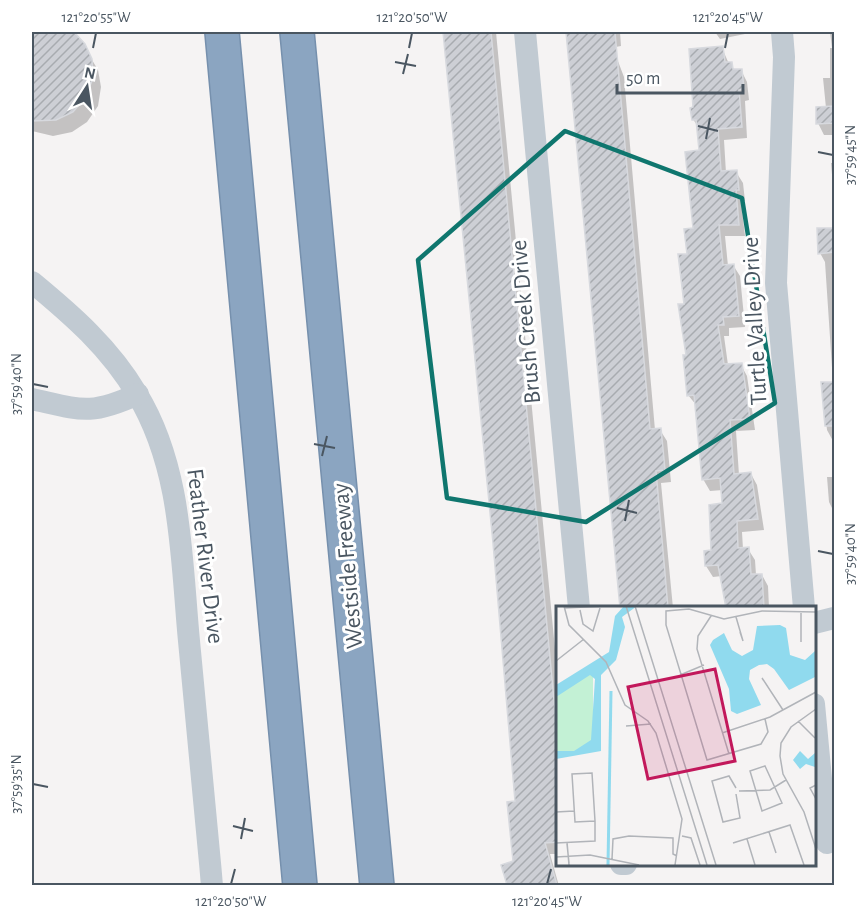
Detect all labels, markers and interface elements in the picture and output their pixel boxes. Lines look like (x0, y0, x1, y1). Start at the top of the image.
text: 121°20'55"W (61, 10, 131, 25)
text: 121°20'50"W (377, 10, 448, 25)
text: 121°20'45"W (693, 10, 764, 25)
north arrow (57, 57, 117, 117)
scale bar (617, 57, 743, 95)
text: N (83, 64, 97, 82)
text: 50 m (626, 70, 660, 88)
text: 37°59'45"N (843, 125, 858, 185)
street label: Turtle Valley Drive (739, 236, 771, 406)
street label: Brush Creek Drive (507, 239, 545, 405)
text: 37°59'40"N (9, 353, 24, 415)
street label: Feather River Drive (182, 467, 228, 645)
street label: Westside Freeway (329, 482, 367, 650)
text: 37°59'40"N (843, 523, 858, 585)
inset map (556, 606, 815, 866)
text: 37°59'35"N (9, 754, 24, 814)
text: 121°20'50"W (196, 894, 267, 909)
text: 121°20'45"W (512, 894, 583, 909)

